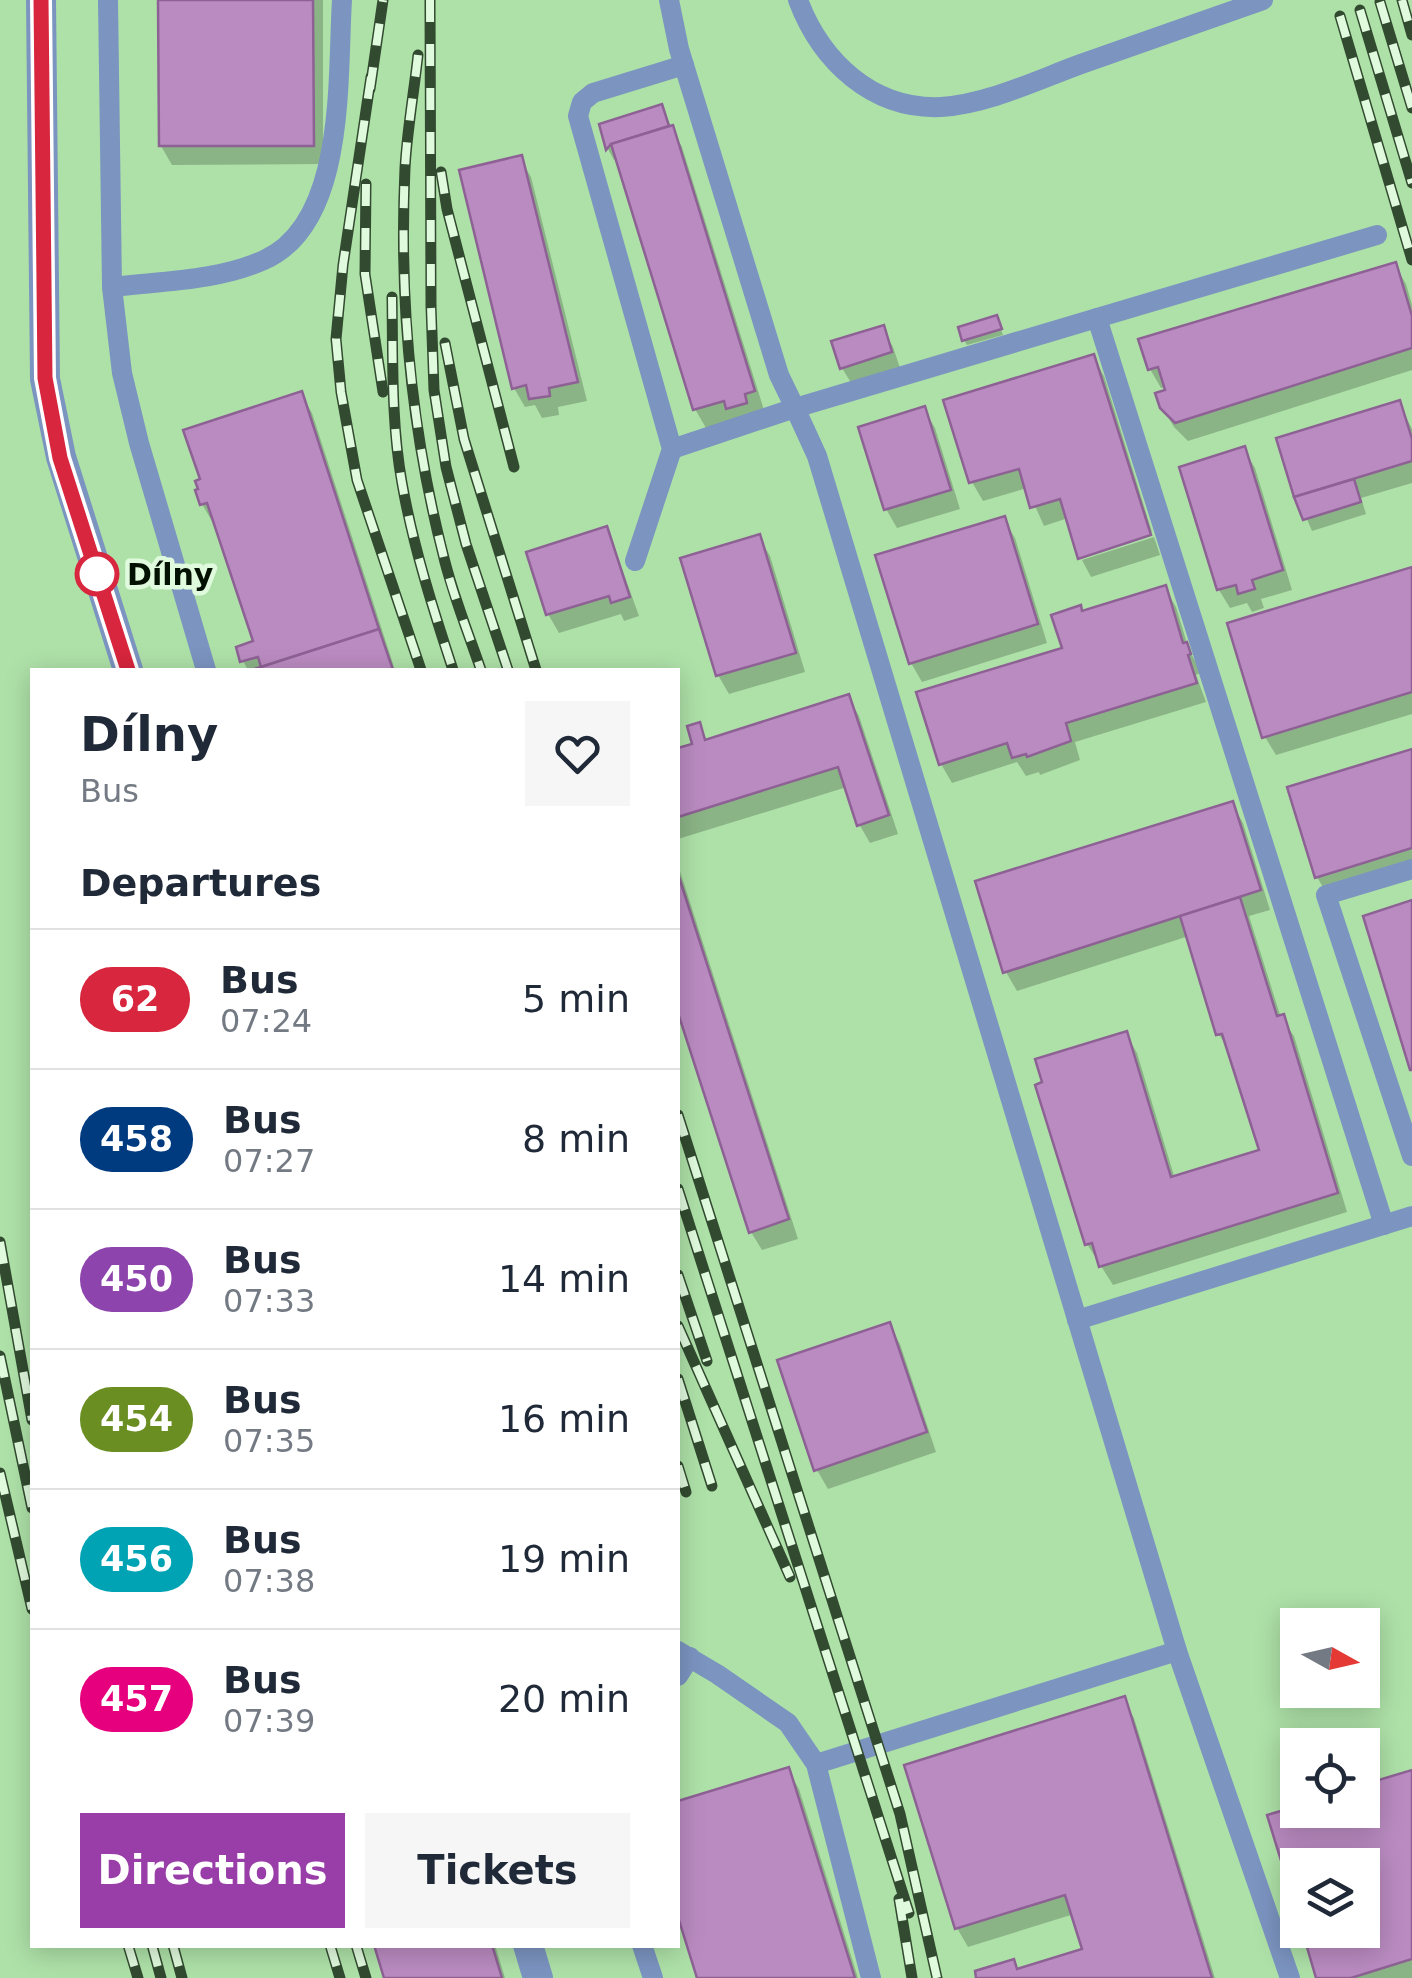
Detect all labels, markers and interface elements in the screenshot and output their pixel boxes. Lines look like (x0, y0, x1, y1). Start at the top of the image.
marker: Dílny (76, 553, 118, 595)
place label: Dílny (127, 557, 214, 592)
button: heart (525, 701, 630, 806)
text: Dílny (80, 706, 218, 762)
text: Bus (80, 772, 139, 810)
text: Departures (80, 861, 321, 905)
text: Bus (220, 958, 299, 1002)
text: 5 min (522, 977, 630, 1021)
text: 62 (111, 979, 159, 1019)
text: 07:24 (220, 1002, 312, 1040)
text: Bus (223, 1098, 302, 1142)
text: 8 min (522, 1117, 630, 1161)
text: 458 (100, 1119, 173, 1159)
text: 07:27 (223, 1142, 315, 1180)
text: Bus (223, 1238, 302, 1282)
text: 14 min (498, 1257, 630, 1301)
text: 450 (100, 1259, 173, 1299)
text: 07:33 (223, 1282, 315, 1320)
text: Bus (223, 1378, 302, 1422)
text: 16 min (498, 1397, 630, 1441)
text: 454 (100, 1399, 173, 1439)
text: 07:35 (223, 1422, 315, 1460)
text: Bus (223, 1518, 302, 1562)
text: 19 min (498, 1537, 630, 1581)
text: 456 (100, 1539, 173, 1579)
text: 07:38 (223, 1562, 315, 1600)
north arrow (1280, 1608, 1380, 1708)
map controls (1280, 1608, 1380, 1948)
text: Bus (223, 1658, 302, 1702)
text: 20 min (498, 1677, 630, 1721)
text: 457 (100, 1679, 173, 1719)
text: 07:39 (223, 1702, 315, 1740)
button: locate (1280, 1728, 1380, 1828)
button: Directions (80, 1813, 345, 1928)
button: Tickets (365, 1813, 630, 1928)
button: layers (1280, 1848, 1380, 1948)

